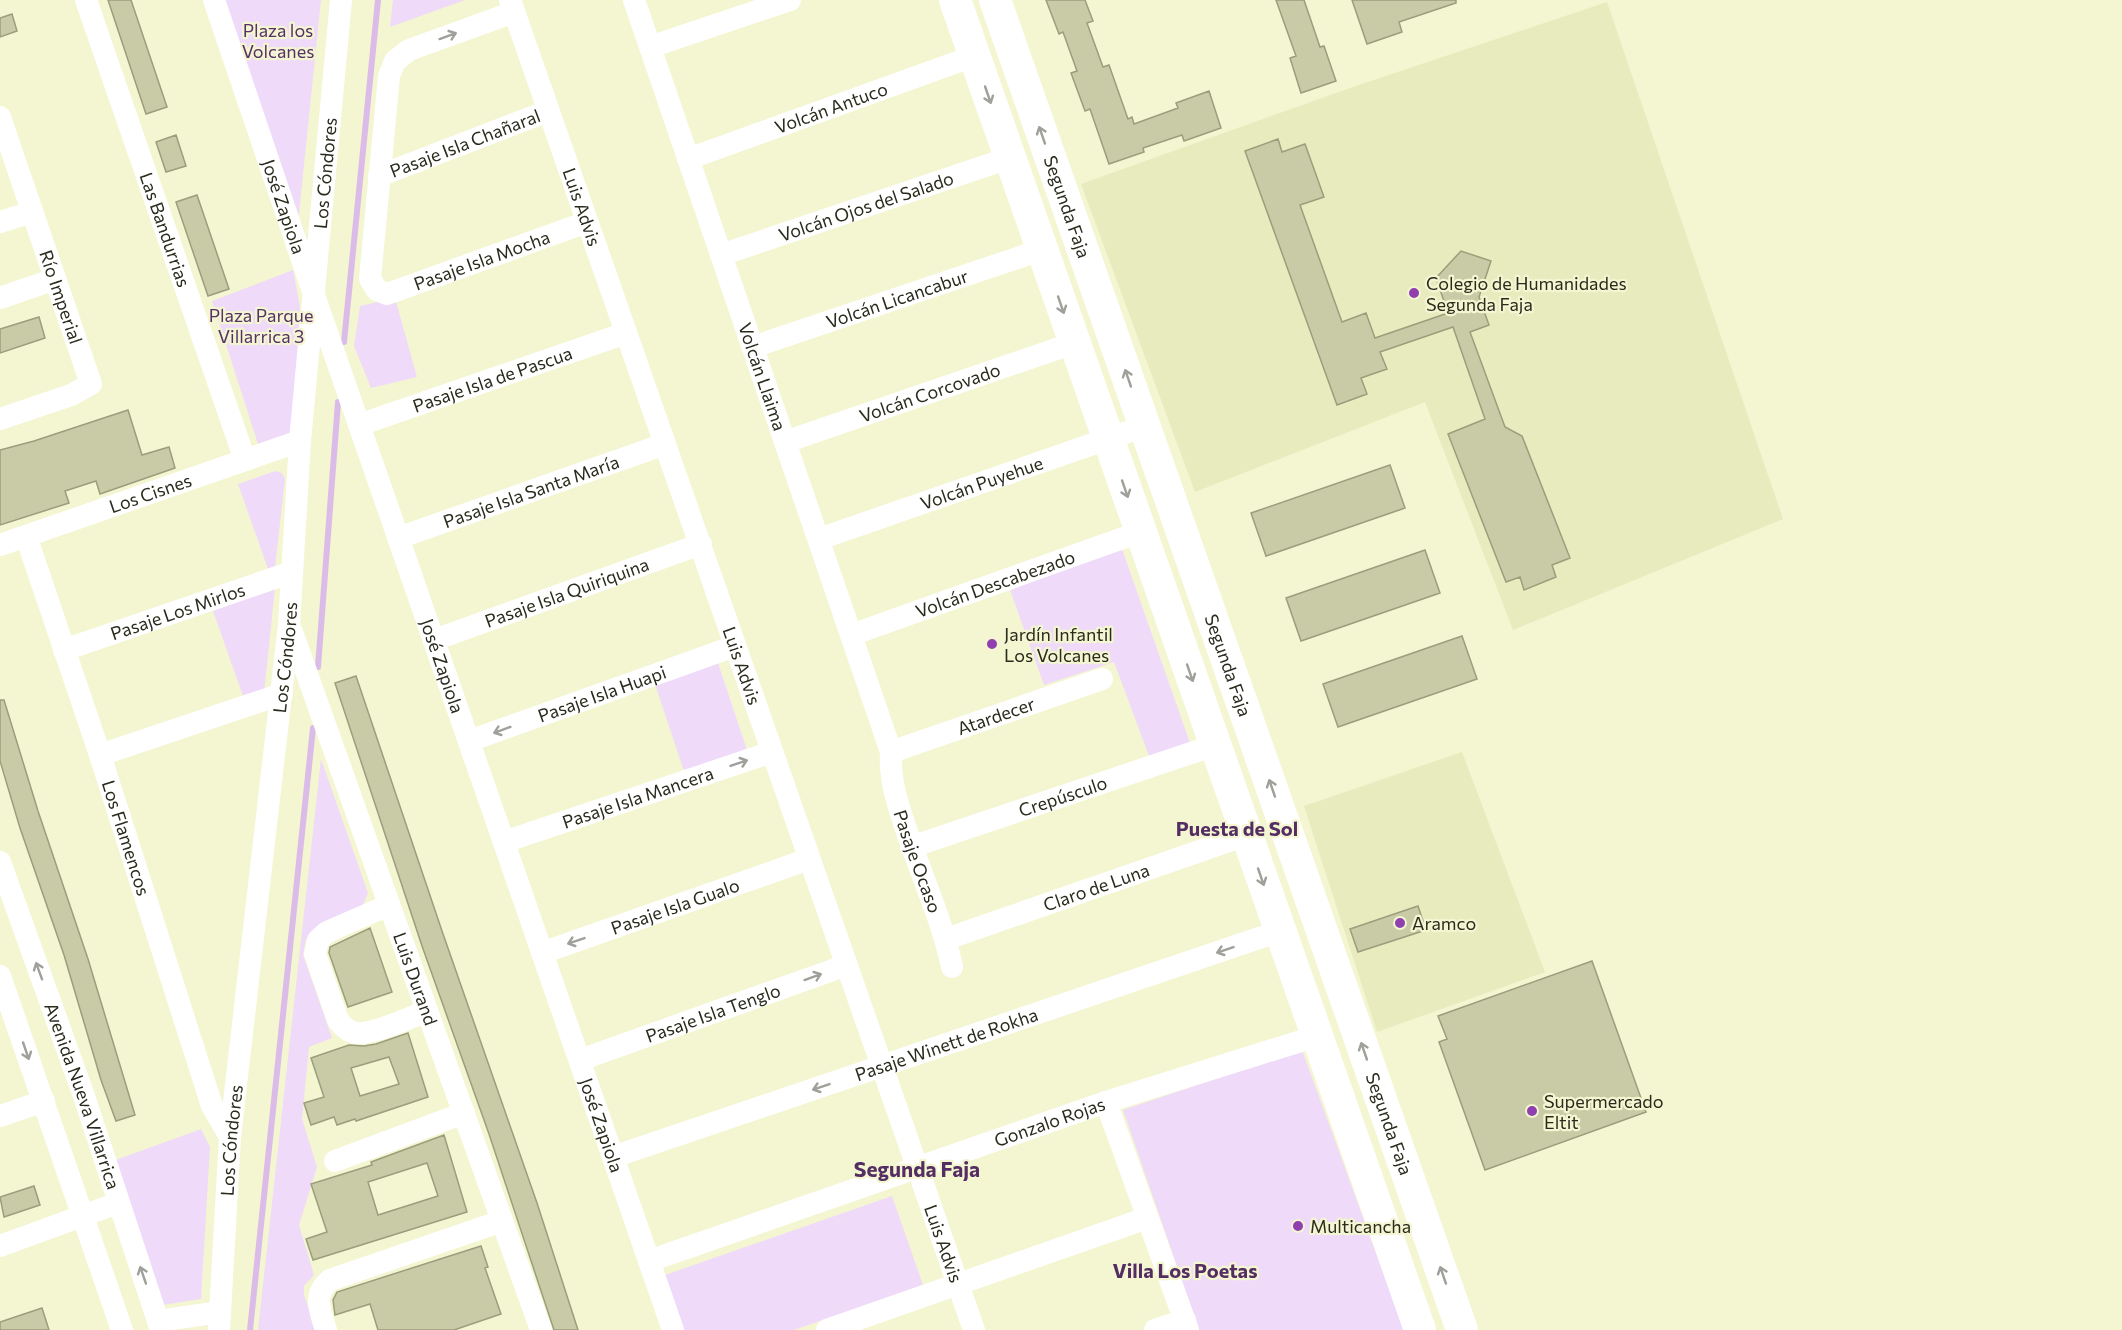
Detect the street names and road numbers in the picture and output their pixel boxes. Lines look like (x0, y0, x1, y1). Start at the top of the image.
street label: Volcán Antuco (772, 77, 890, 138)
street label: Pasaje Isla Chañaral (387, 104, 543, 182)
street label: Los Cóndores (309, 117, 341, 230)
street label: Segunda Faja (1039, 153, 1096, 261)
street label: José Zapiola (258, 156, 310, 257)
street label: Luis Advis (558, 165, 606, 249)
street label: Volcán Ojos del Salado (776, 167, 956, 246)
street label: Las Bandurrias (135, 169, 195, 290)
street label: Pasaje Isla Mocha (411, 225, 553, 294)
street label: Río Imperial (35, 247, 87, 347)
street label: Volcán Licancabur (823, 264, 971, 333)
street label: Volcán Llaima (734, 320, 791, 433)
street label: Pasaje Isla de Pascua (410, 341, 575, 417)
street label: Volcán Corcovado (856, 358, 1003, 427)
street label: Pasaje Isla Santa María (440, 450, 622, 532)
street label: Volcán Puyehue (917, 451, 1046, 514)
street label: Los Cisnes (106, 468, 194, 517)
street label: Volcán Descabezado (913, 545, 1078, 622)
street label: Pasaje Isla Quiriquina (482, 553, 652, 632)
street label: Pasaje Los Mirlos (107, 578, 248, 644)
street label: Los Cóndores (268, 601, 301, 714)
street label: Segunda Faja (1200, 611, 1257, 719)
street label: José Zapiola (416, 616, 469, 716)
street label: Luis Advis (718, 624, 766, 708)
street label: Pasaje Isla Huapi (535, 661, 669, 727)
street label: Atardecer (954, 692, 1038, 739)
street label: Pasaje Isla Mancera (559, 761, 716, 833)
street label: Crepúsculo (1016, 771, 1110, 821)
street label: Los Flamencos (98, 777, 155, 898)
street label: Pasaje Ocaso (889, 807, 946, 916)
street label: Claro de Luna (1040, 858, 1152, 915)
street label: Pasaje Isla Gualo (608, 873, 742, 939)
street label: Luis Durand (389, 929, 442, 1028)
street label: Pasaje Isla Tenglo (642, 979, 783, 1047)
street label: Avenida Nueva Villarrica (40, 999, 125, 1192)
street label: Pasaje Winett de Rokha (852, 1003, 1041, 1085)
street label: Segunda Faja (1361, 1070, 1418, 1178)
street label: José Zapiola (575, 1075, 628, 1175)
street label: Los Cóndores (216, 1084, 247, 1197)
street label: Gonzalo Rojas (991, 1092, 1108, 1151)
street label: Luis Advis (920, 1202, 968, 1285)

